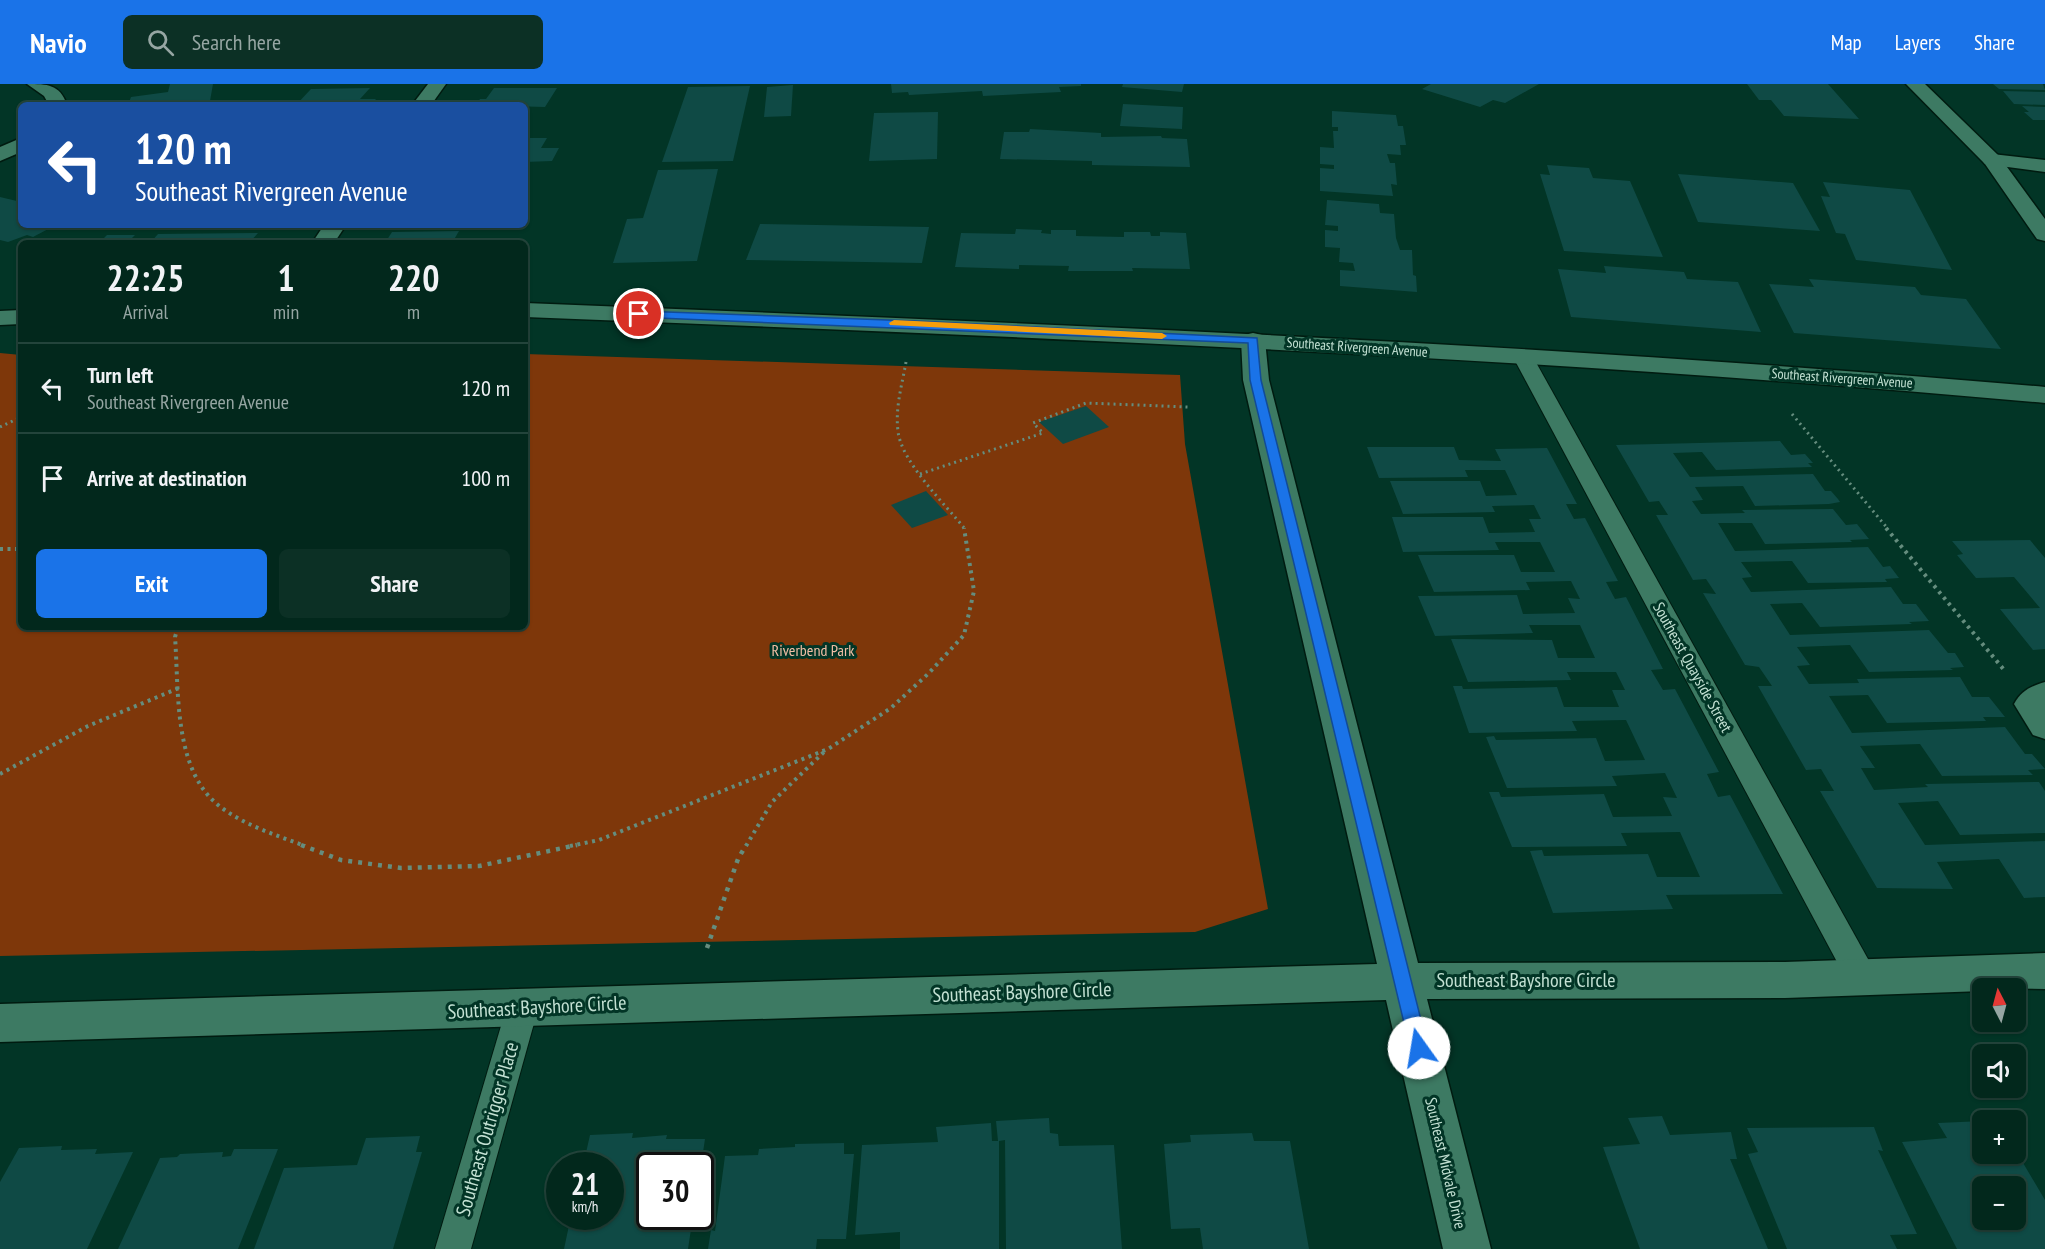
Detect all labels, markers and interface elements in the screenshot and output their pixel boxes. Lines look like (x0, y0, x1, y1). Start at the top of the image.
search box (123, 15, 543, 69)
text: Navio (30, 24, 87, 61)
icon: search (144, 26, 177, 59)
text: Search here (192, 28, 281, 56)
text: Map (1831, 29, 1862, 56)
text: Layers (1895, 29, 1941, 56)
text: Share (1974, 29, 2015, 56)
text: 120 m (135, 121, 232, 176)
icon: left (36, 126, 114, 204)
text: Southeast Rivergreen Avenue (135, 174, 408, 208)
text: 22:25 (107, 254, 184, 301)
text: 1 (277, 254, 295, 301)
text: 220 (388, 254, 439, 301)
pin (613, 288, 664, 339)
icon: arrive (622, 297, 655, 330)
text: Arrival (123, 299, 168, 325)
text: min (273, 299, 299, 325)
text: m (407, 299, 420, 325)
street label: Southeast Rivergreen Avenue (1286, 333, 1428, 361)
text: Turn left (87, 361, 153, 389)
street label: Southeast Rivergreen Avenue (1771, 364, 1913, 392)
icon: left (36, 372, 69, 405)
text: 120 m (461, 374, 510, 402)
text: Southeast Rivergreen Avenue (87, 389, 289, 415)
icon: arrive (36, 462, 69, 495)
text: Arrive at destination (87, 464, 247, 492)
text: 100 m (461, 464, 510, 492)
button: Exit (36, 549, 267, 618)
button: Share (279, 549, 510, 618)
street label: Southeast Quayside Street (1649, 599, 1737, 736)
park label: Riverbend Park (771, 640, 855, 660)
street label: Southeast Bayshore Circle (1436, 967, 1616, 993)
street label: Southeast Bayshore Circle (932, 976, 1112, 1008)
north arrow (1972, 978, 2026, 1032)
map controls (1972, 978, 2026, 1230)
street label: Southeast Bayshore Circle (447, 989, 627, 1025)
position arrow (1387, 1016, 1451, 1080)
street label: Southeast Outrigger Place (450, 1039, 524, 1219)
button: sound (1972, 1044, 2026, 1098)
street label: Southeast Midvale Drive (1421, 1095, 1471, 1231)
button: + (1972, 1110, 2026, 1164)
speed limit sign: 30 (636, 1152, 714, 1230)
text: 21 (571, 1164, 599, 1203)
button: − (1972, 1176, 2026, 1230)
text: km/h (572, 1197, 598, 1216)

